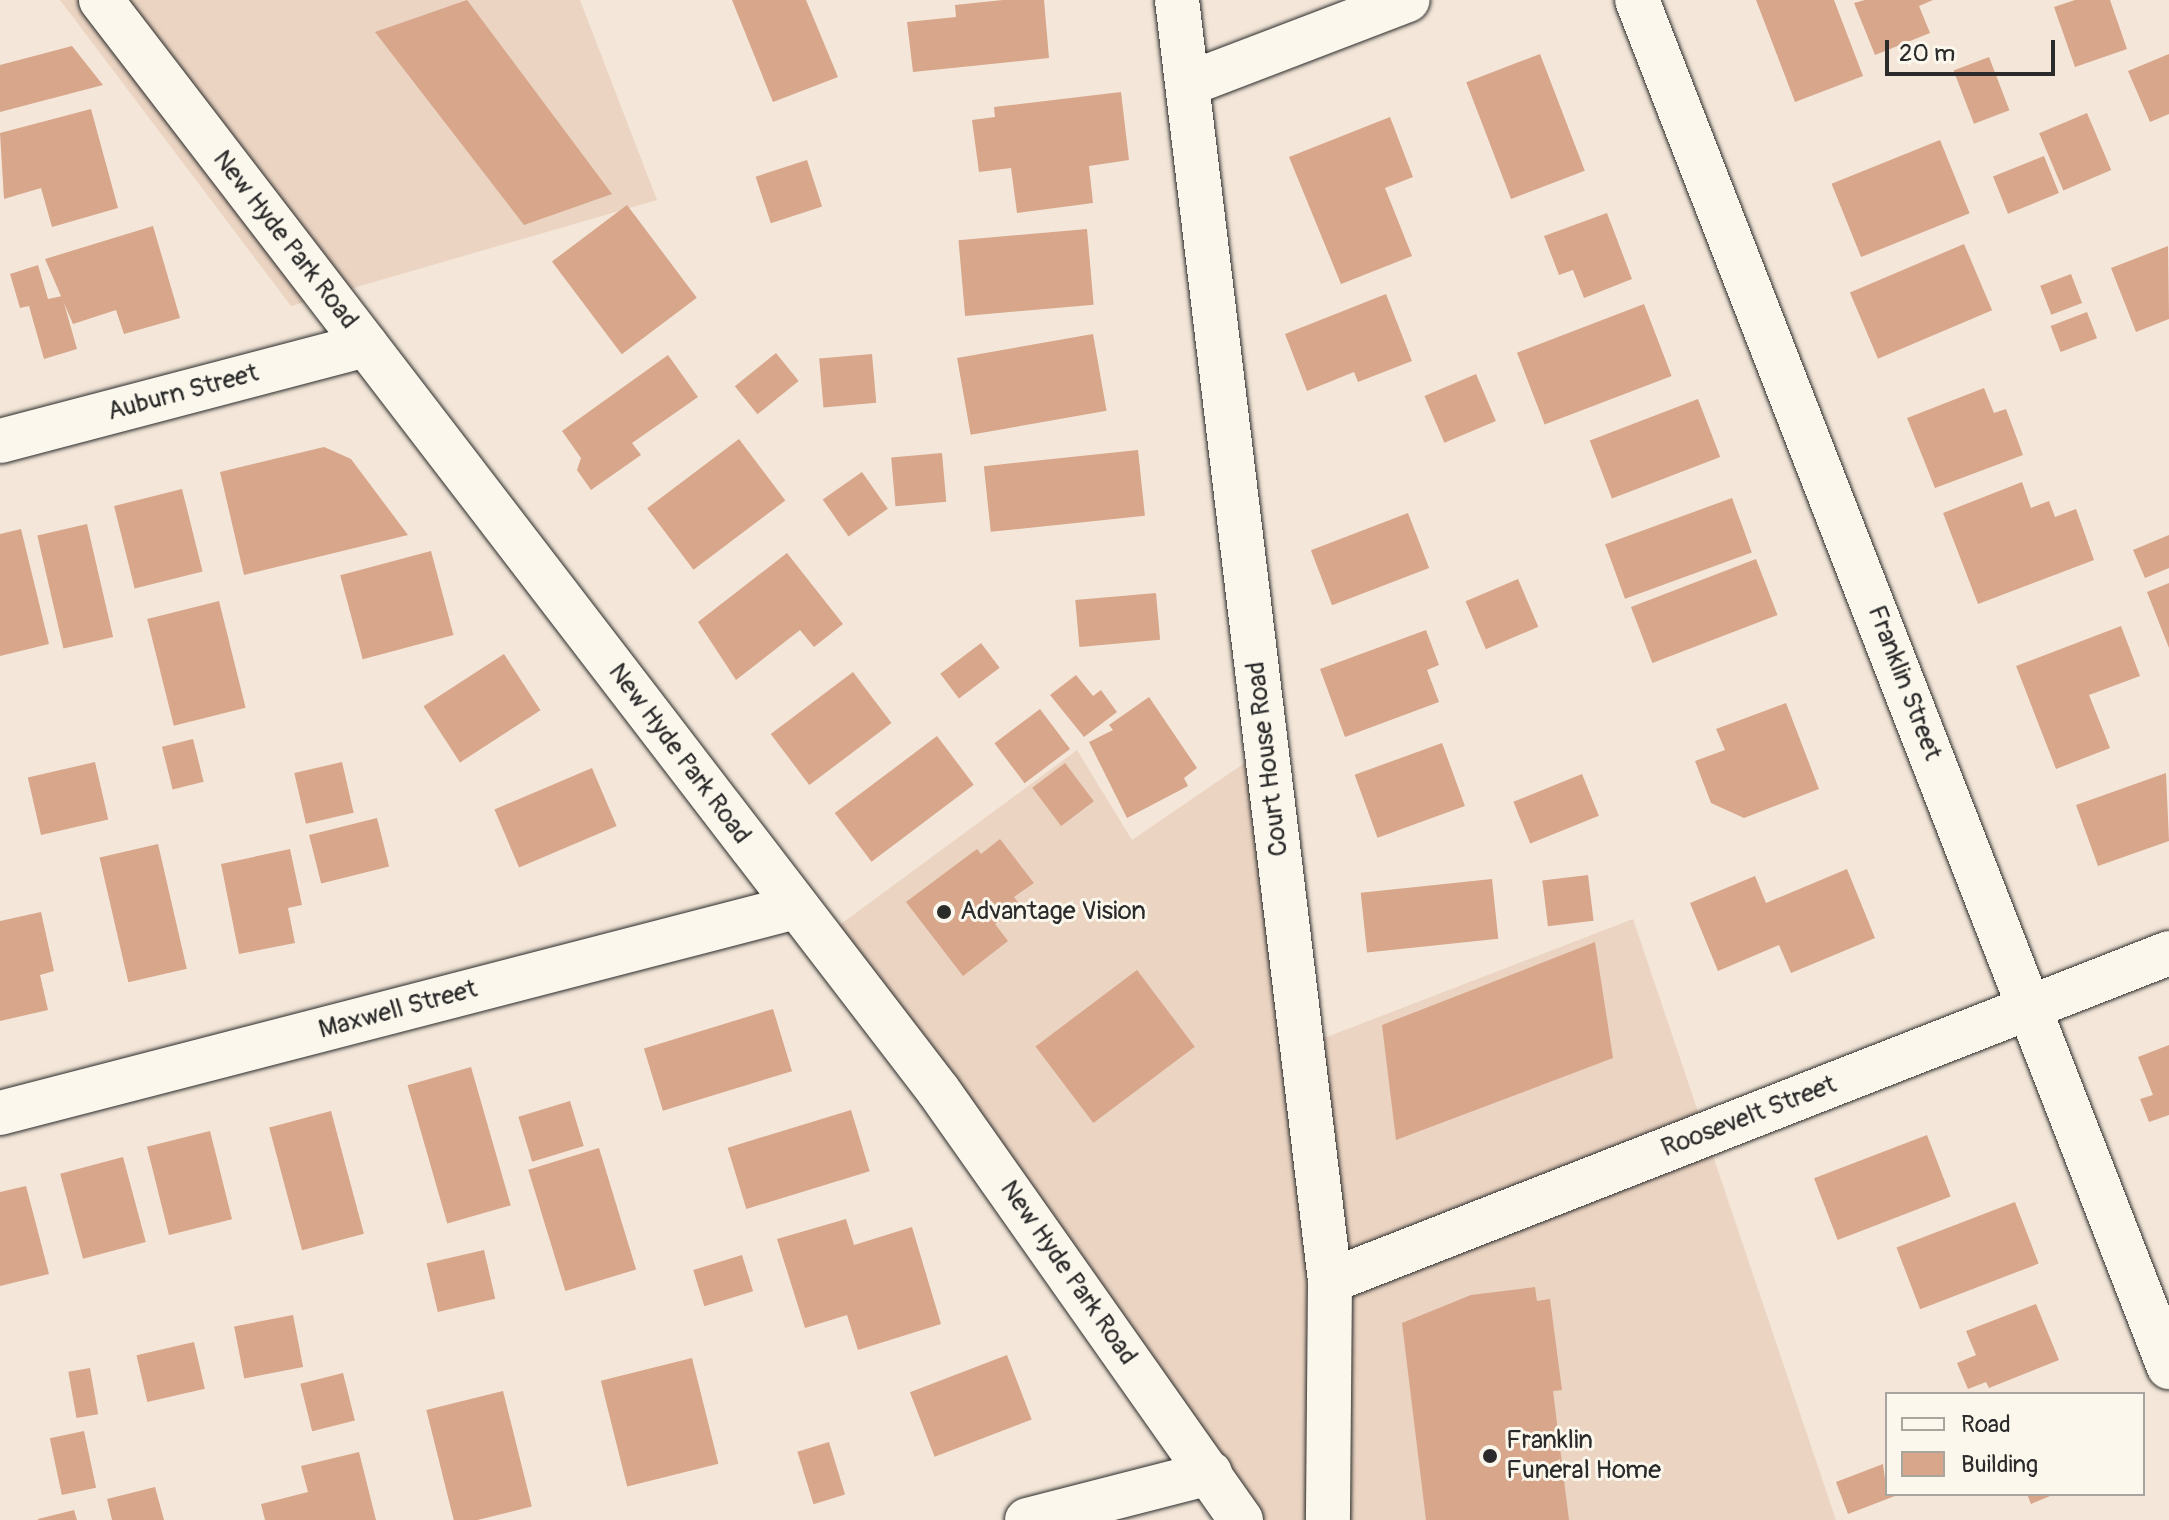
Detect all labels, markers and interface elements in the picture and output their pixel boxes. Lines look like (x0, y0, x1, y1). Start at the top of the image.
scale bar (1889, 24, 2059, 74)
text: 20 m (1899, 39, 1955, 68)
street label: New Hyde Park Road (206, 145, 364, 335)
street label: Auburn Street (104, 358, 262, 428)
street label: Franklin Street (1860, 601, 1948, 765)
street label: New Hyde Park Road (601, 658, 757, 850)
street label: Court House Road (1241, 660, 1295, 858)
place label: Advantage Vision (960, 896, 1146, 928)
marker: Advantage Vision (935, 903, 953, 921)
street label: Maxwell Street (315, 974, 481, 1046)
street label: Roosevelt Street (1657, 1069, 1841, 1165)
street label: New Hyde Park Road (993, 1175, 1143, 1371)
legend (1885, 1392, 2145, 1496)
text: Road (1961, 1410, 2011, 1439)
place label: Franklin Funeral Home (1506, 1425, 1661, 1486)
marker: Franklin Funeral Home (1481, 1447, 1499, 1465)
text: Building (1961, 1450, 2038, 1479)

